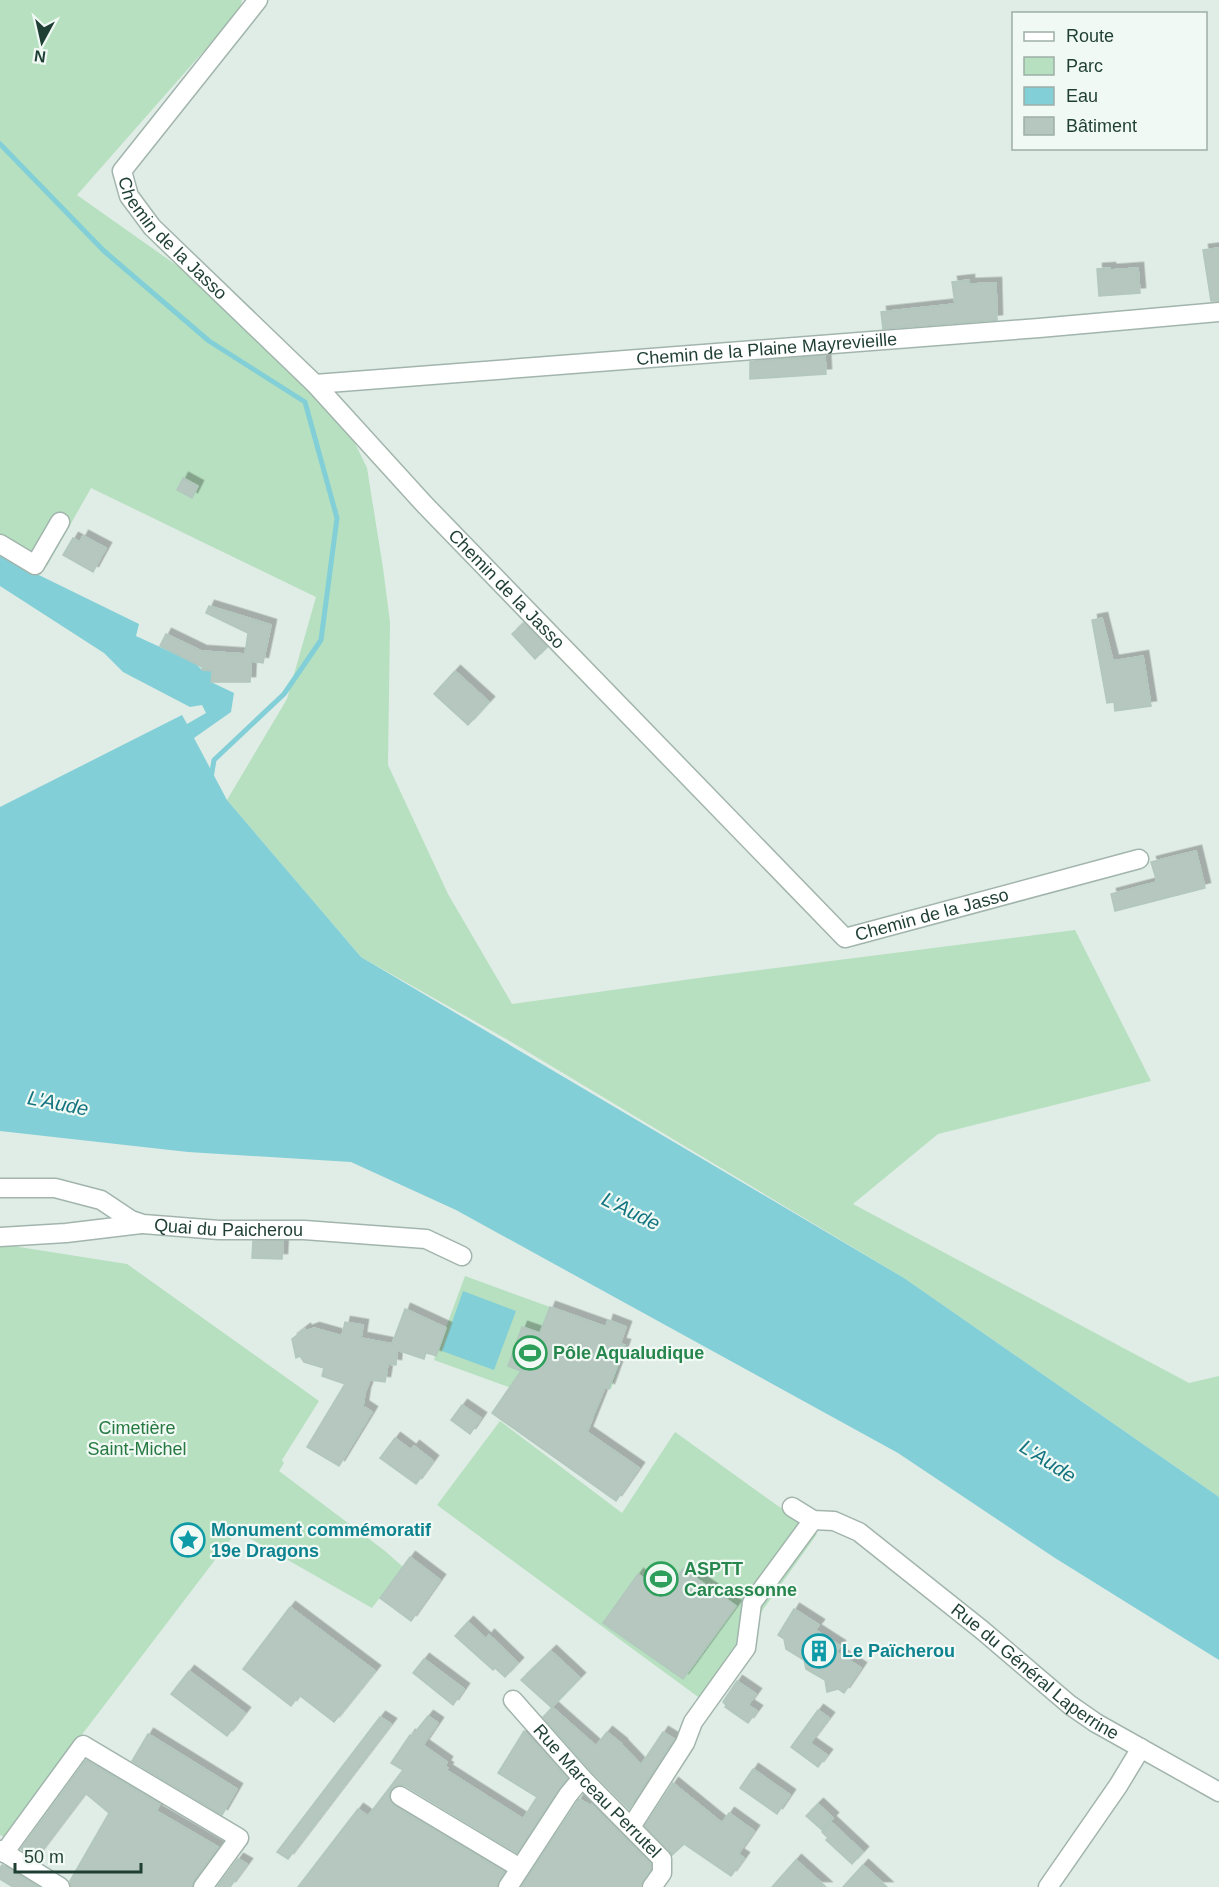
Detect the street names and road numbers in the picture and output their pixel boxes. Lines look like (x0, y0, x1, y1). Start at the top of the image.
street label: Chemin de la Jasso (114, 174, 231, 304)
street label: Chemin de la Plaine Mayrevieille (636, 329, 898, 369)
street label: Chemin de la Jasso (444, 525, 569, 653)
street label: Chemin de la Jasso (853, 884, 1011, 945)
street label: Quai du Paicherou (153, 1215, 303, 1240)
street label: Rue du Général Laperrine (947, 1599, 1122, 1744)
street label: Rue Marceau Perrutel (529, 1720, 665, 1862)

